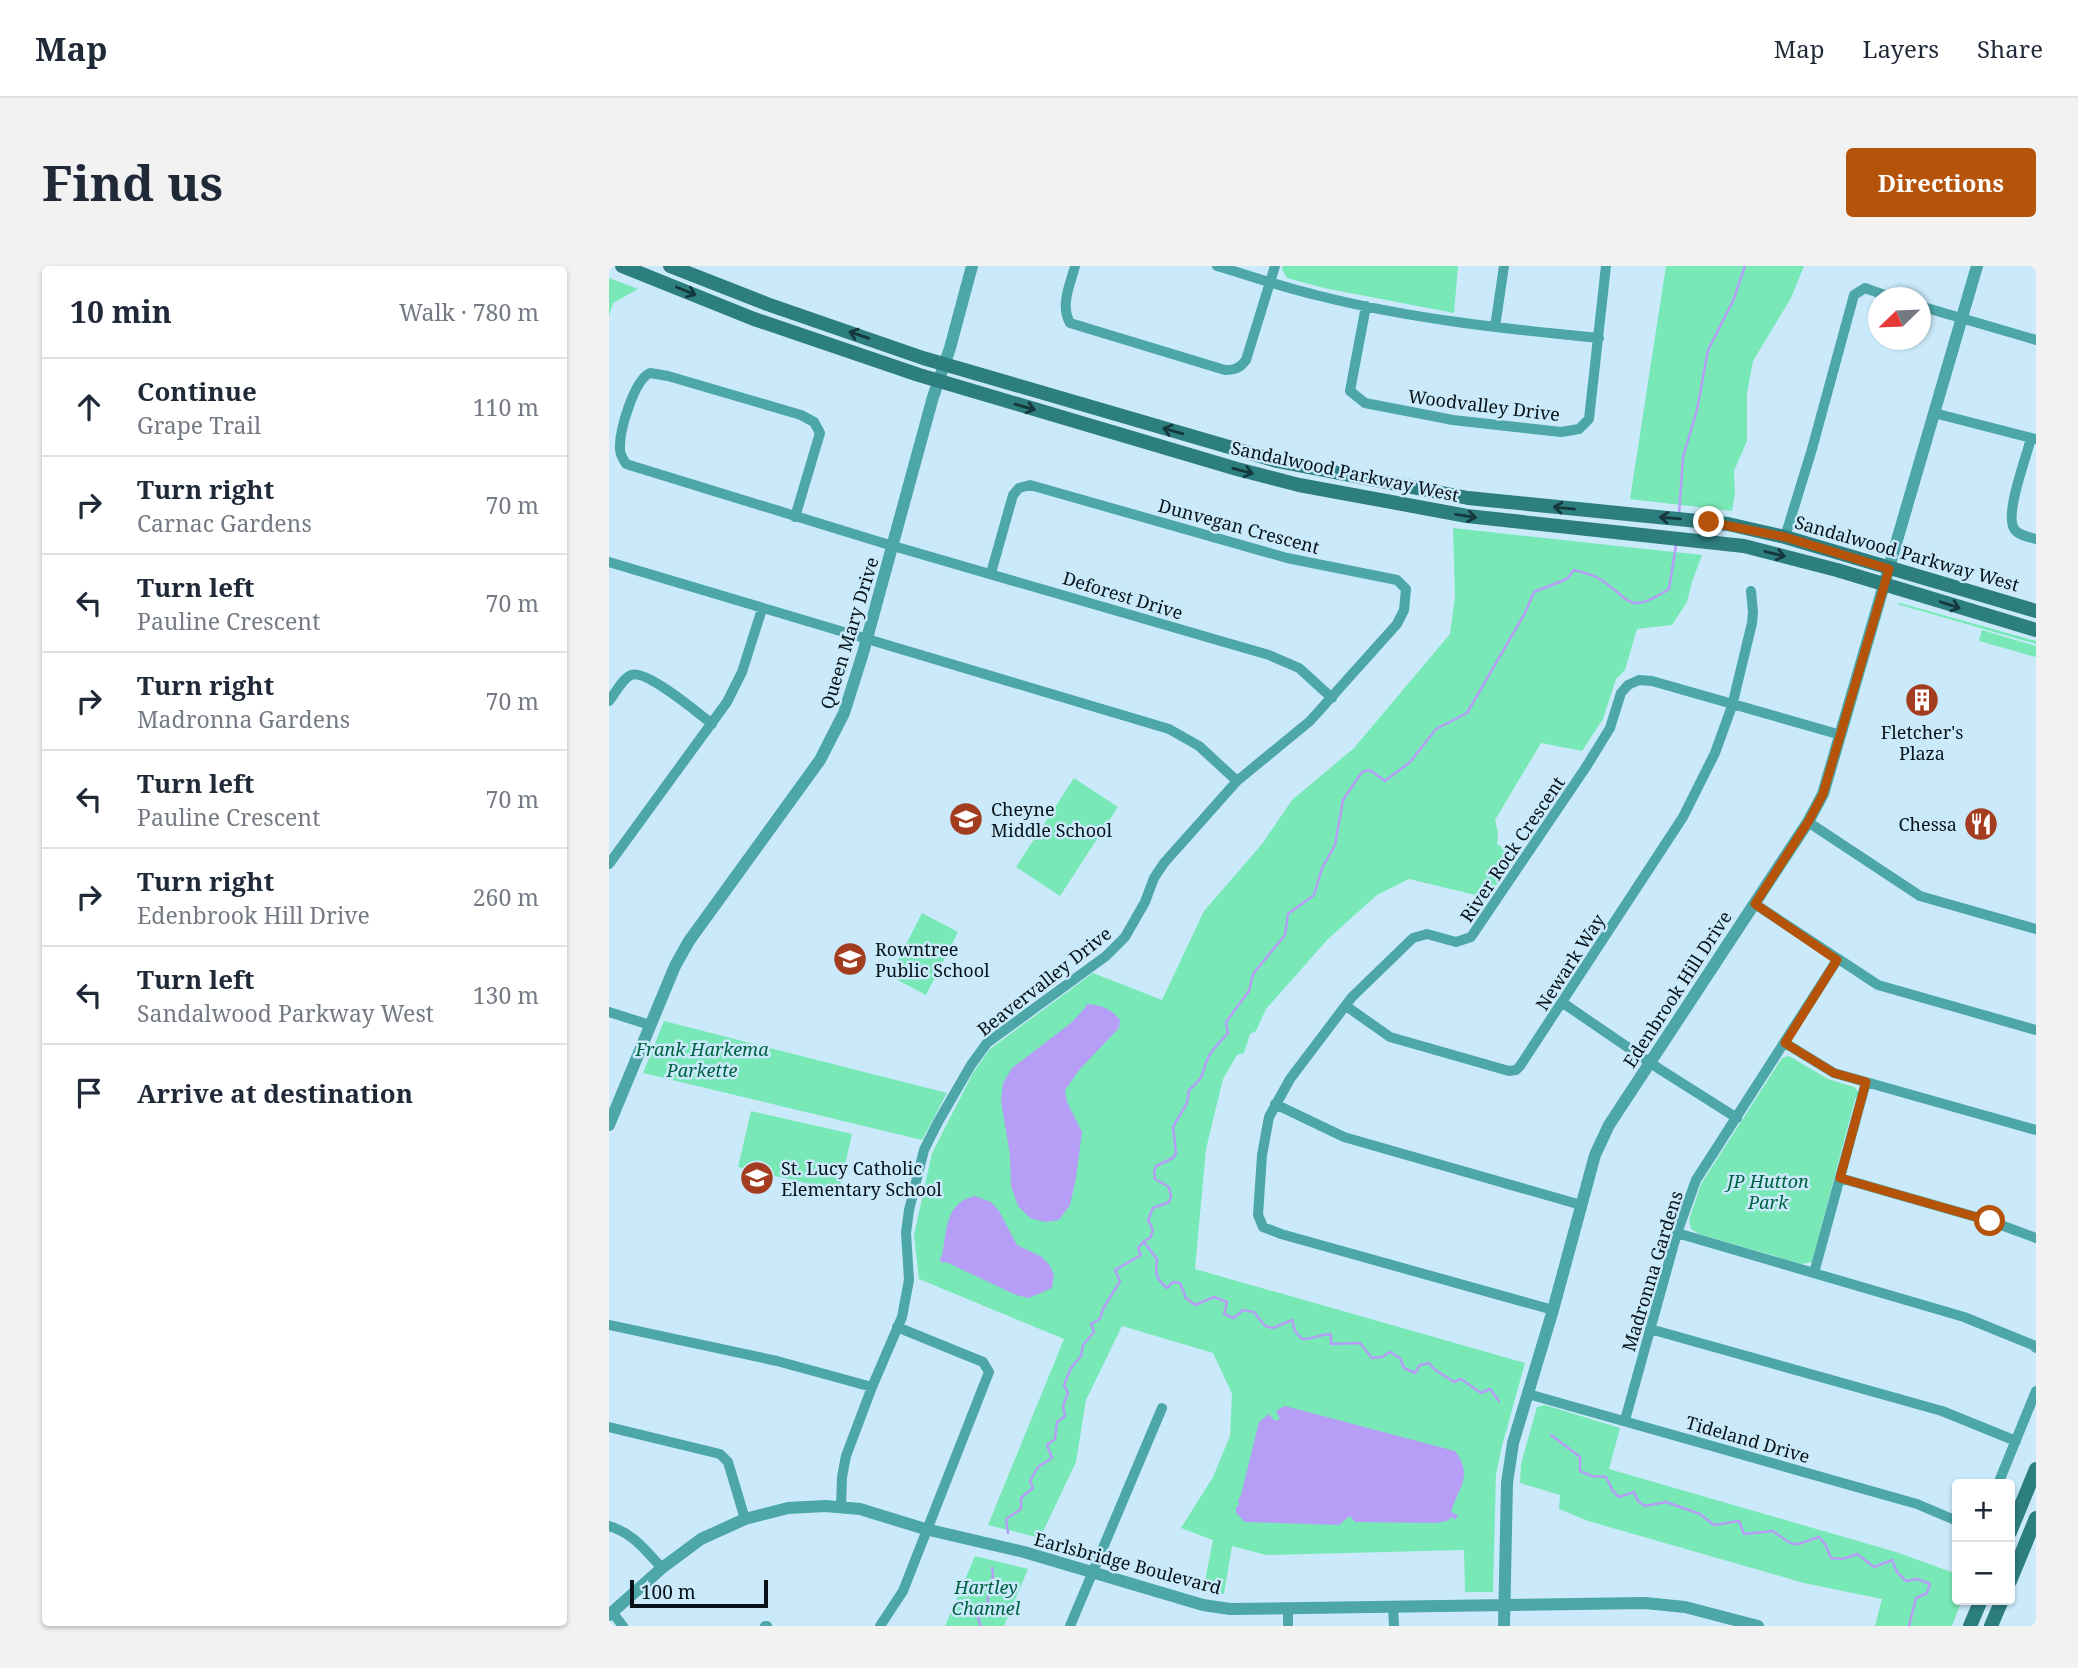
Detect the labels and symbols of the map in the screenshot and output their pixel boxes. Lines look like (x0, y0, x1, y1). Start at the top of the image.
one-way arrow (674, 286, 696, 299)
north arrow (1868, 287, 1931, 350)
one-way arrow (848, 328, 870, 340)
street label: Woodvalley Drive (1407, 384, 1561, 426)
one-way arrow (1014, 401, 1036, 414)
one-way arrow (1162, 423, 1184, 436)
street label: Sandalwood Parkway West (1229, 435, 1461, 507)
one-way arrow (1232, 465, 1254, 478)
street label: Dunvegan Crescent (1156, 493, 1322, 559)
one-way arrow (1553, 502, 1575, 515)
route end (1693, 506, 1724, 537)
street label: Sandalwood Parkway West (1792, 509, 2022, 597)
one-way arrow (1454, 510, 1477, 523)
one-way arrow (1659, 511, 1682, 524)
one-way arrow (1763, 548, 1786, 561)
street label: Queen Mary Drive (814, 554, 884, 712)
street label: Deforest Drive (1060, 565, 1186, 625)
one-way arrow (1938, 600, 1960, 612)
building icon: Fletcher's Plaza (1903, 681, 1941, 719)
place label: Fletcher's Plaza (1881, 720, 1963, 765)
street label: River Rock Crescent (1454, 772, 1570, 926)
place label: Cheyne Middle School (991, 797, 1112, 842)
school or university icon: Cheyne Middle School (947, 800, 985, 838)
restaurant icon: Chessa (1962, 805, 2000, 843)
place label: Chessa (1899, 812, 1957, 836)
street label: Edenbrook Hill Drive (1617, 906, 1737, 1072)
street label: Newark Way (1530, 909, 1611, 1015)
street label: Beavervalley Drive (972, 921, 1116, 1041)
place label: Rowntree Public School (875, 937, 990, 982)
school or university icon: Rowntree Public School (831, 940, 869, 978)
park label: Frank Harkema Parkette (634, 1037, 769, 1082)
place label: St. Lucy Catholic Elementary School (781, 1156, 942, 1201)
school or university icon: St. Lucy Catholic Elementary School (738, 1159, 776, 1197)
park label: JP Hutton Park (1724, 1169, 1809, 1214)
street label: Madronna Gardens (1616, 1188, 1688, 1354)
route start (1974, 1205, 2005, 1236)
street label: Tideland Drive (1683, 1410, 1813, 1468)
street label: Earlsbridge Boulevard (1032, 1526, 1224, 1600)
park label: Hartley Channel (952, 1575, 1021, 1620)
scale bar (630, 1577, 768, 1609)

